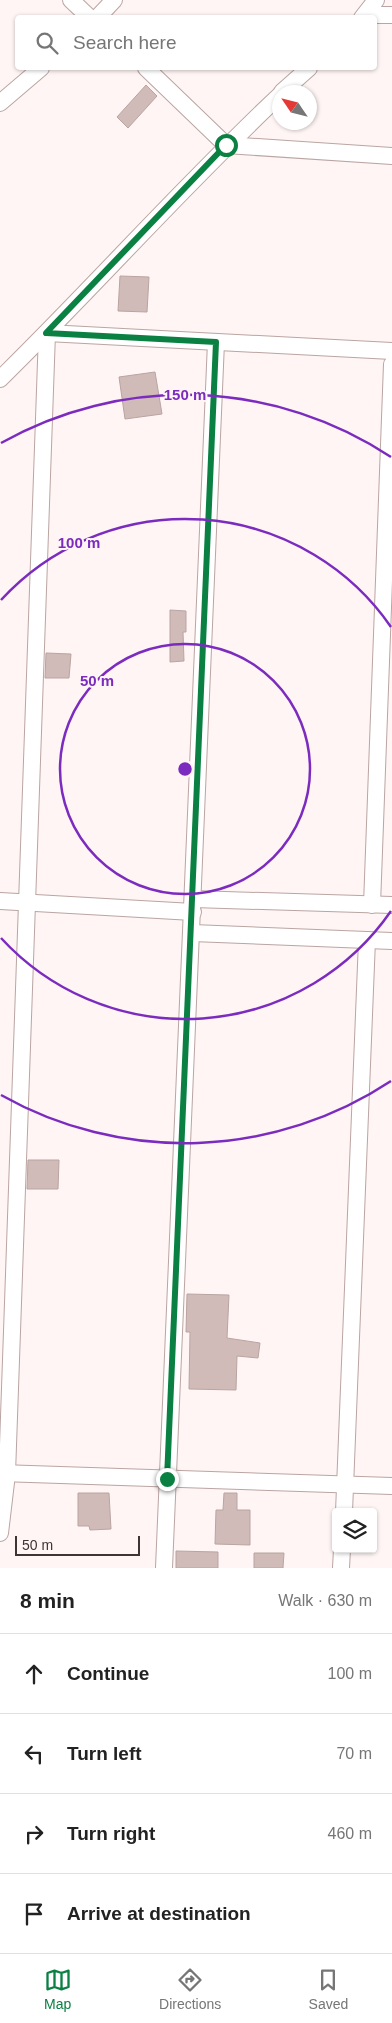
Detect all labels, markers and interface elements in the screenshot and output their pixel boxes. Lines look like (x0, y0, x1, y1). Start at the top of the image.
search box (15, 15, 377, 70)
icon: search (33, 29, 61, 57)
text: Search here (73, 32, 177, 53)
north arrow (272, 85, 317, 130)
route start (215, 134, 238, 157)
text: 150 m (164, 386, 206, 403)
text: 100 m (58, 534, 100, 551)
text: 50 m (80, 672, 114, 689)
centre of rings (176, 760, 194, 778)
route end (156, 1468, 179, 1491)
map controls (332, 1508, 377, 1553)
button: layers (332, 1508, 377, 1553)
scale bar (15, 1533, 140, 1556)
text: 50 m (22, 1537, 53, 1553)
text: 8 min (20, 1589, 75, 1612)
text: Walk · 630 m (278, 1592, 372, 1609)
icon: ahead (20, 1660, 48, 1688)
text: Continue (67, 1663, 149, 1684)
text: 100 m (328, 1665, 372, 1682)
icon: left (20, 1740, 48, 1768)
text: Turn left (67, 1743, 142, 1764)
text: 70 m (336, 1745, 372, 1762)
icon: right (20, 1820, 48, 1848)
text: Turn right (67, 1823, 155, 1844)
text: 460 m (328, 1825, 372, 1842)
icon: arrive (20, 1900, 48, 1928)
text: Arrive at destination (67, 1903, 251, 1924)
tab: Map (44, 1966, 72, 2012)
tab: Directions (159, 1966, 221, 2012)
tab: Saved (309, 1966, 348, 2012)

